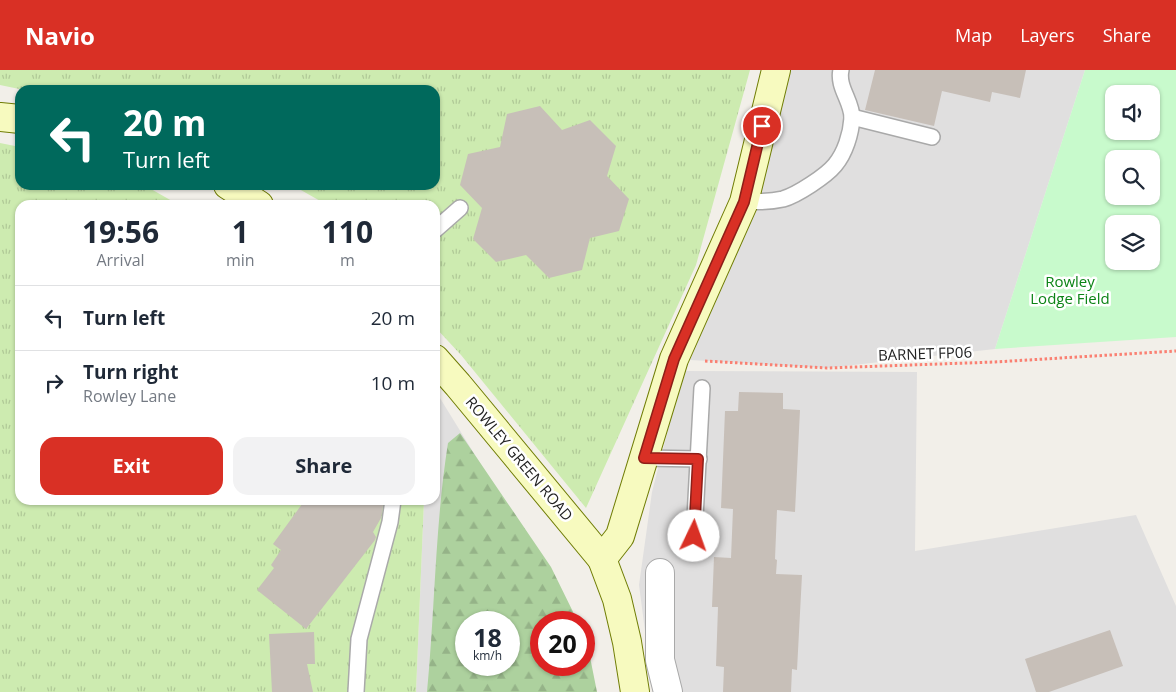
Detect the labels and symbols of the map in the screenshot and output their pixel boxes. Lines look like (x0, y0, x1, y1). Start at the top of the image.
pin (741, 105, 783, 147)
park label: Rowley Lodge Field (1030, 271, 1110, 308)
street label: BARNET FP06 (878, 341, 972, 365)
street label: ROWLEY GREEN ROAD (462, 392, 578, 525)
position arrow (667, 509, 719, 561)
speed limit sign: 20 (530, 611, 595, 676)

